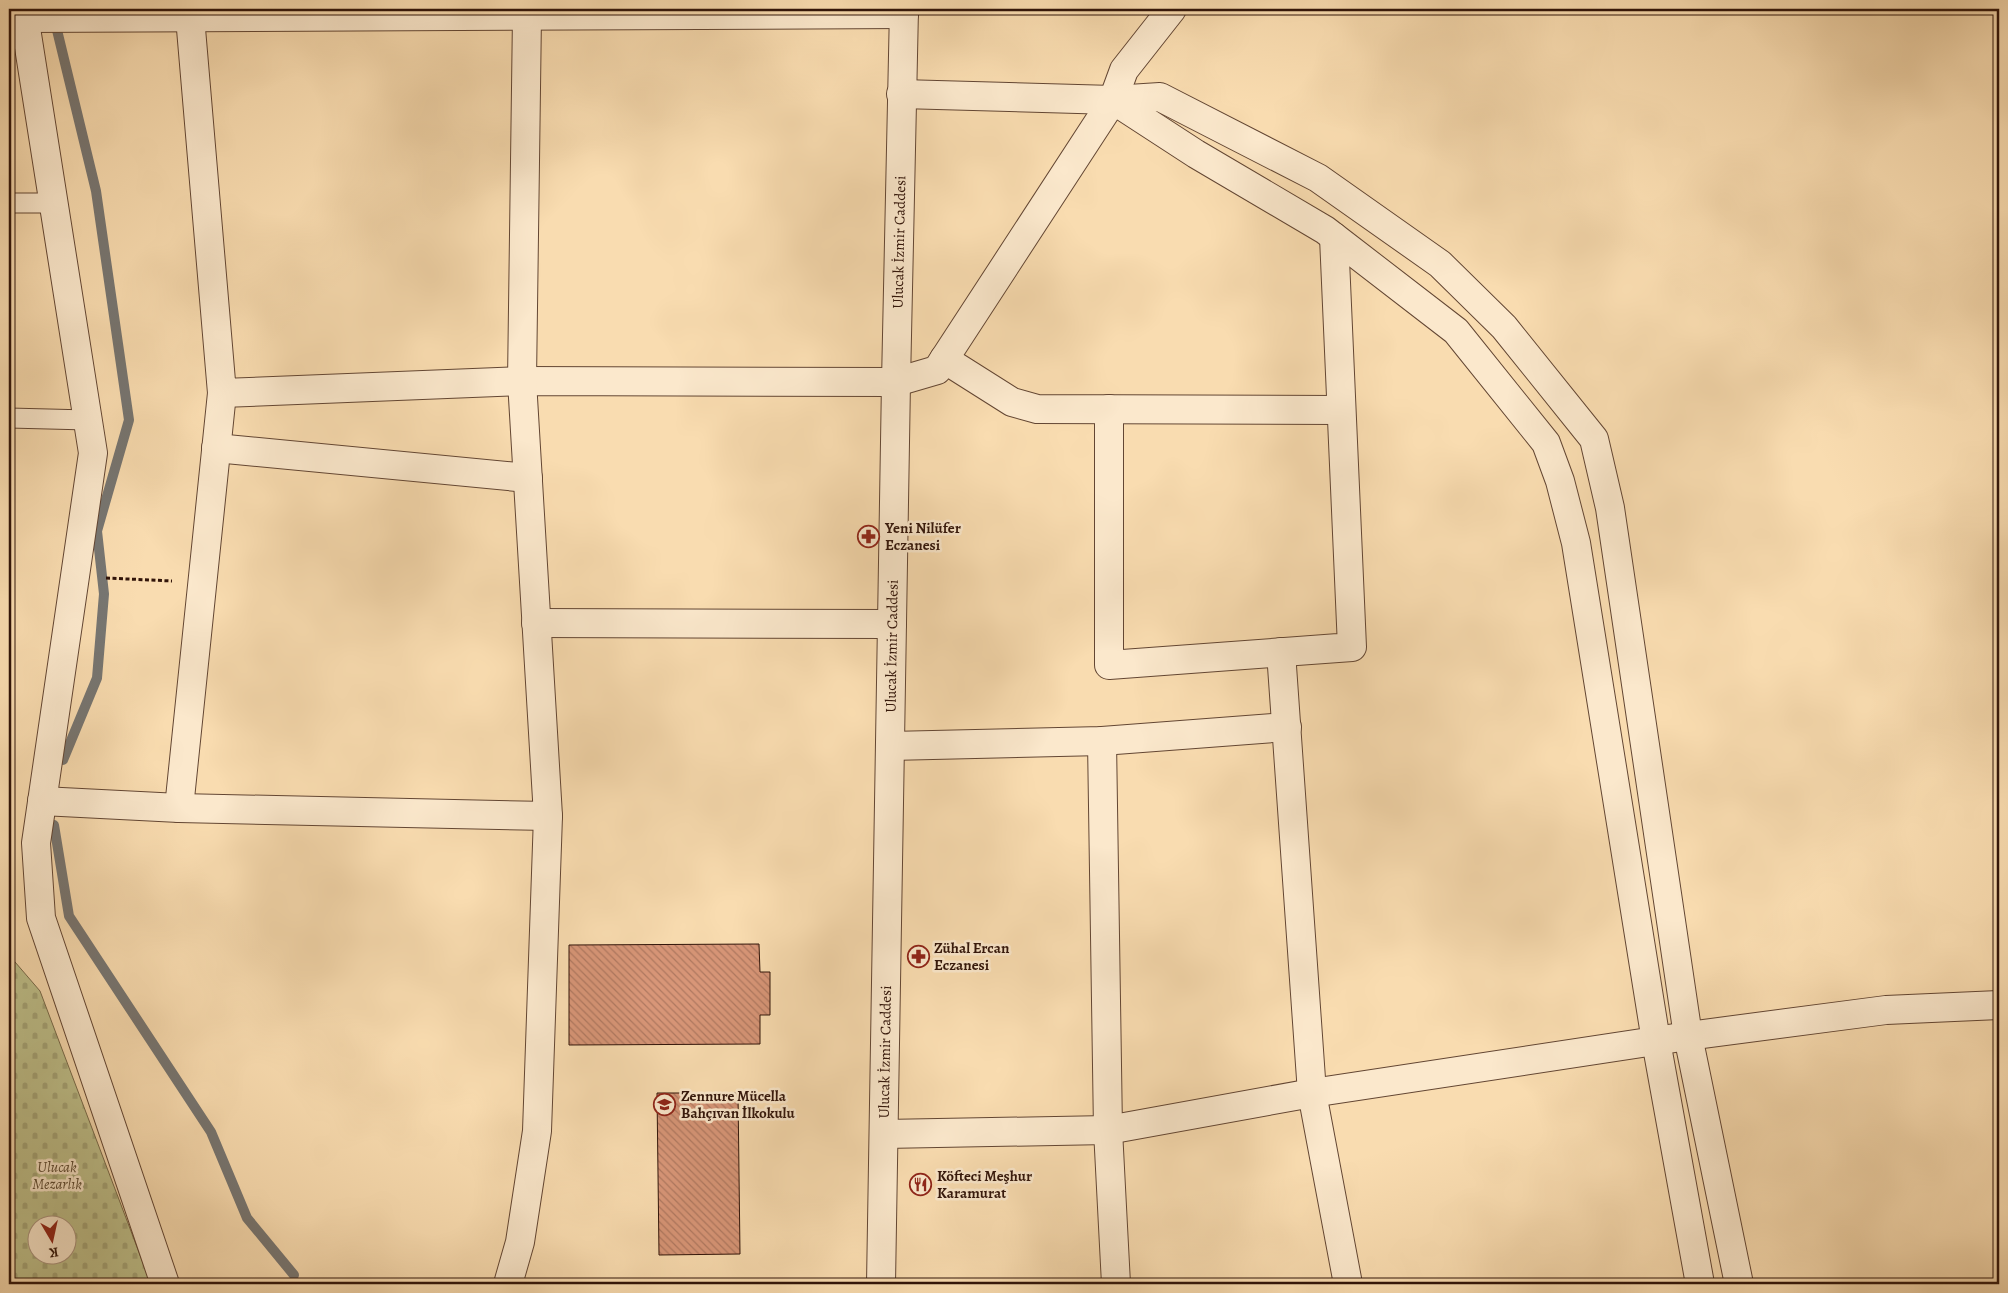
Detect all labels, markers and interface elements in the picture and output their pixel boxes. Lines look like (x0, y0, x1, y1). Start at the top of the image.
street label: Ulucak İzmir Caddesi (888, 175, 910, 309)
place label: Yeni Nilüfer Eczanesi (884, 518, 961, 555)
pharmacy icon: Yeni Nilüfer Eczanesi (857, 525, 881, 549)
street label: Ulucak İzmir Caddesi (881, 579, 903, 713)
place label: Zühal Ercan Eczanesi (934, 938, 1010, 975)
pharmacy icon: Zühal Ercan Eczanesi (906, 945, 930, 969)
street label: Ulucak İzmir Caddesi (874, 985, 896, 1119)
place label: Zennure Mücella Bahçıvan İlkokulu (681, 1086, 796, 1123)
school or university icon: Zennure Mücella Bahçıvan İlkokulu (653, 1093, 677, 1117)
park label: Ulucak Mezarlık (32, 1157, 82, 1194)
place label: Köfteci Meşhur Karamurat (937, 1166, 1032, 1203)
restaurant icon: Köfteci Meşhur Karamurat (909, 1173, 933, 1197)
north arrow (28, 1216, 78, 1266)
text: K (47, 1242, 60, 1263)

